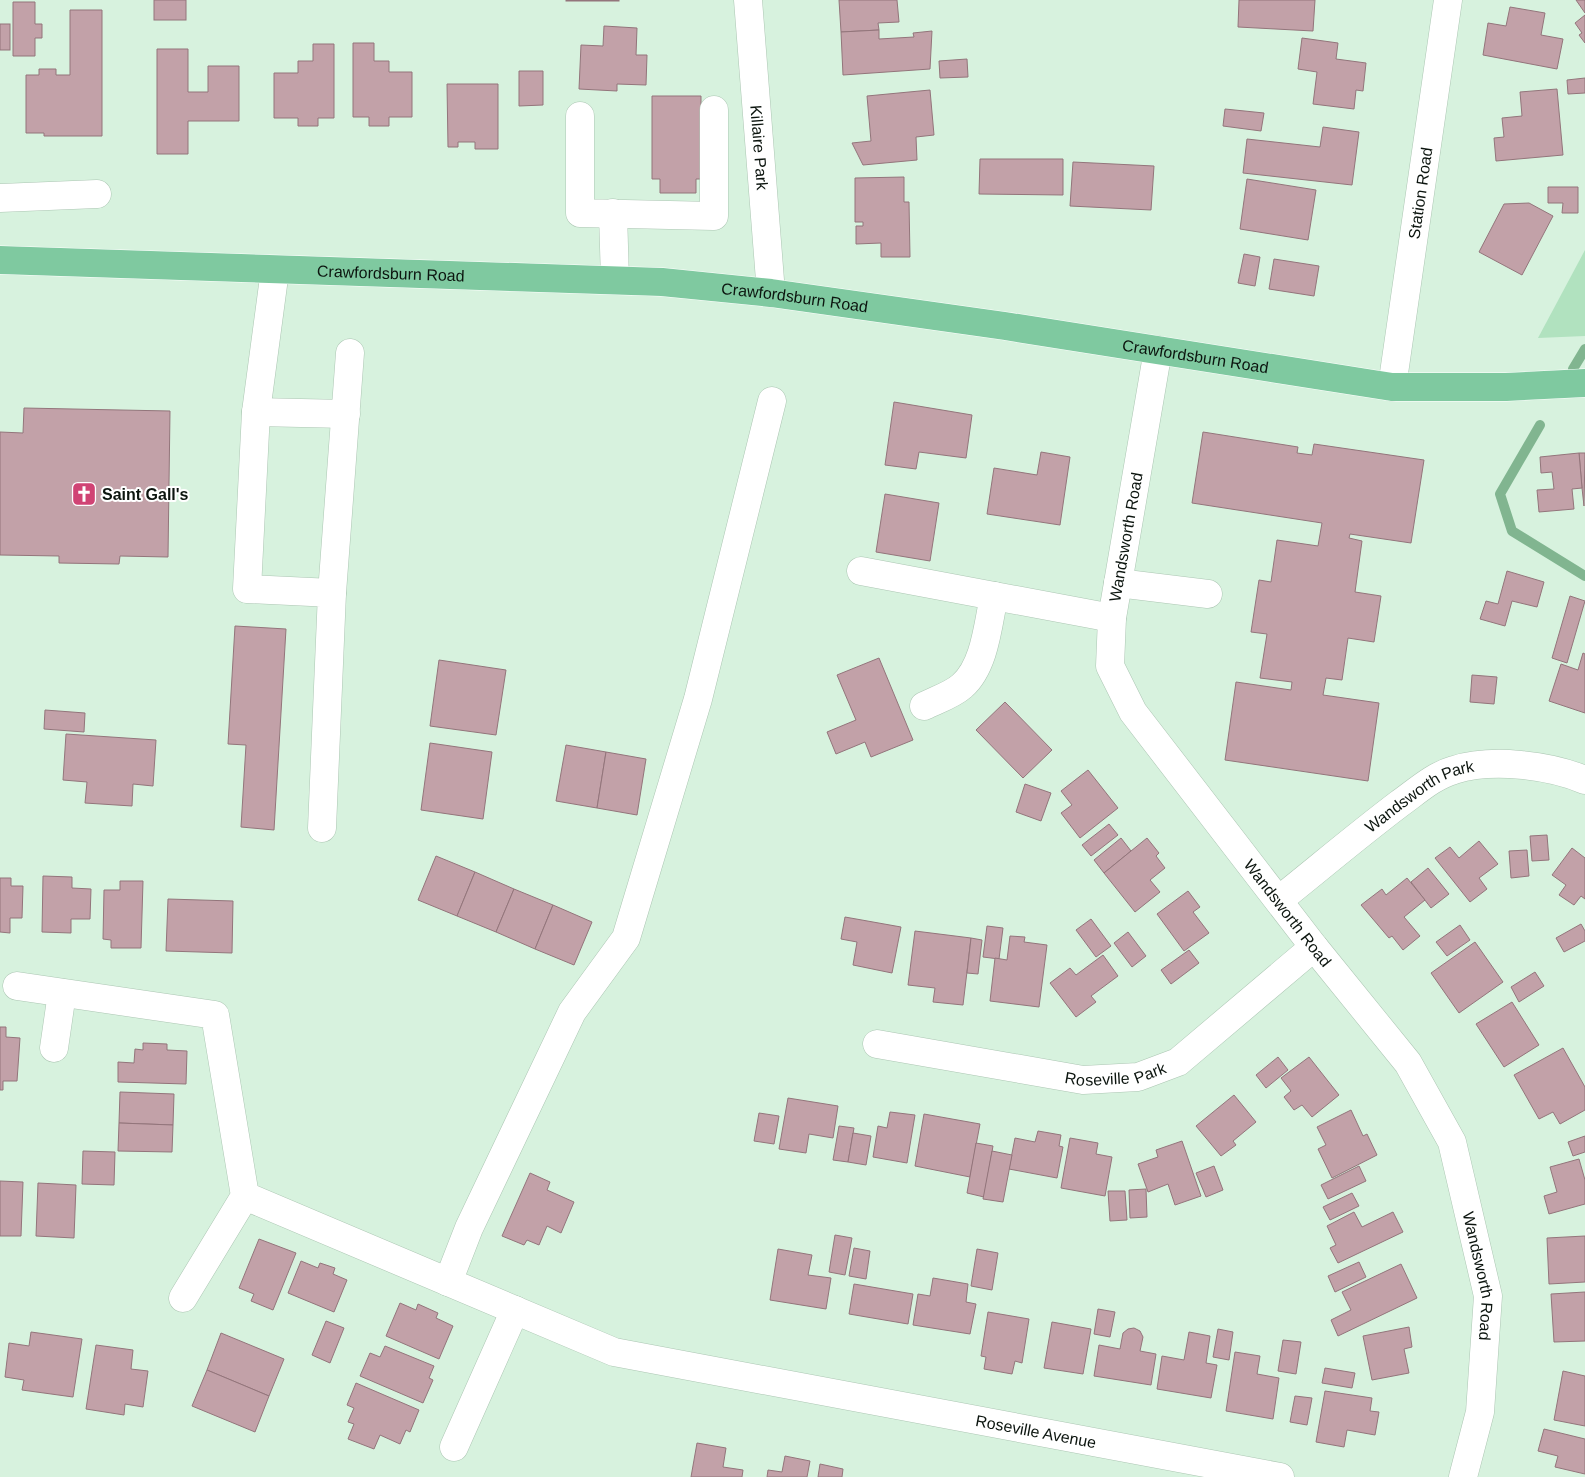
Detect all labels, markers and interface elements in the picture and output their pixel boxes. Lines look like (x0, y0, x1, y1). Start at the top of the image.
street label: Killaire Park (748, 104, 771, 192)
street label: Station Road (1405, 146, 1435, 240)
street label: Crawfordsburn Road (317, 262, 465, 284)
street label: Crawfordsburn Road (721, 280, 869, 315)
street label: Crawfordsburn Road (1121, 336, 1270, 376)
street label: Wandsworth Road (1106, 471, 1146, 603)
church icon: Saint Gall's (71, 481, 97, 507)
place label: Saint Gall's (102, 486, 189, 503)
street label: Wandsworth Park (1362, 757, 1476, 836)
street label: Wandsworth Road (1241, 856, 1335, 970)
street label: Roseville Park (1064, 1059, 1169, 1089)
street label: Wandsworth Road (1460, 1210, 1497, 1341)
street label: Roseville Avenue (974, 1412, 1098, 1451)

